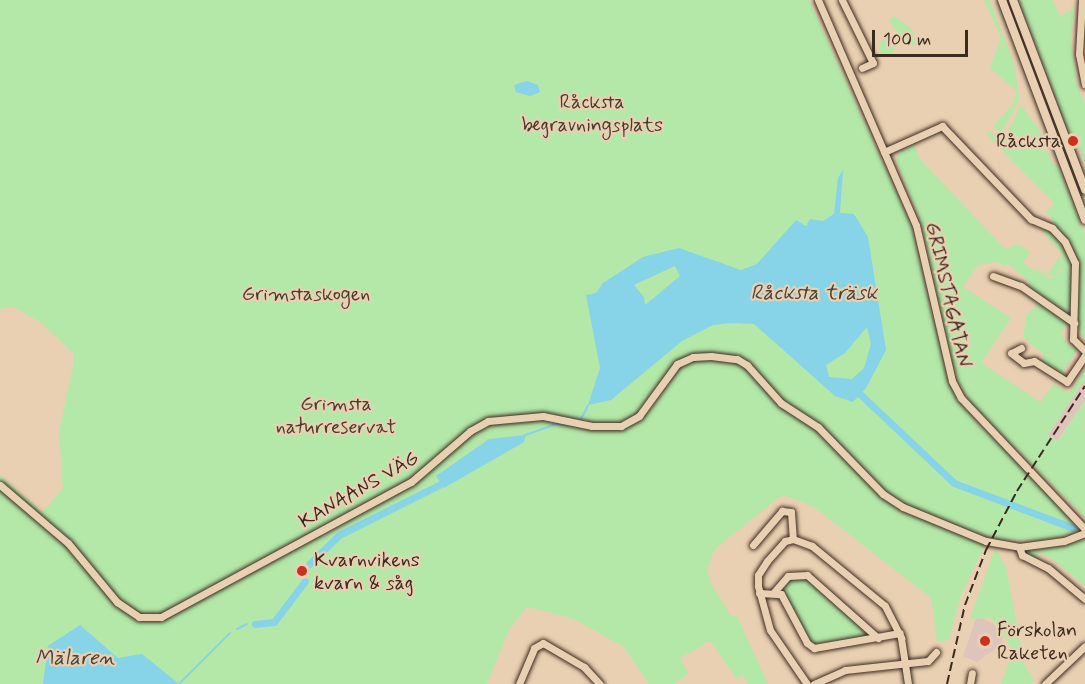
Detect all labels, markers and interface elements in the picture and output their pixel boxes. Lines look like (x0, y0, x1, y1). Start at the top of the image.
scale bar (875, 18, 971, 56)
text: 100 m (883, 28, 931, 52)
park label: Råcksta begravningsplats (521, 91, 663, 138)
place label: Råcksta (996, 129, 1061, 153)
marker: Råcksta (1066, 134, 1080, 148)
street label: GRIMSTAGATAN (920, 220, 976, 370)
water label: Råcksta träsk (751, 280, 877, 306)
park label: Grimstaskogen (242, 282, 370, 306)
park label: Grimsta naturreservat (276, 393, 396, 440)
street label: KANAANS VÄG (295, 446, 423, 534)
place label: Kvarnvikens kvarn & såg (314, 548, 420, 595)
marker: Kvarnvikens kvarn & såg (295, 564, 309, 578)
place label: Förskolan Raketen (997, 618, 1077, 665)
marker: Förskolan Raketen (978, 634, 992, 648)
water label: Mälaren (35, 645, 115, 671)

